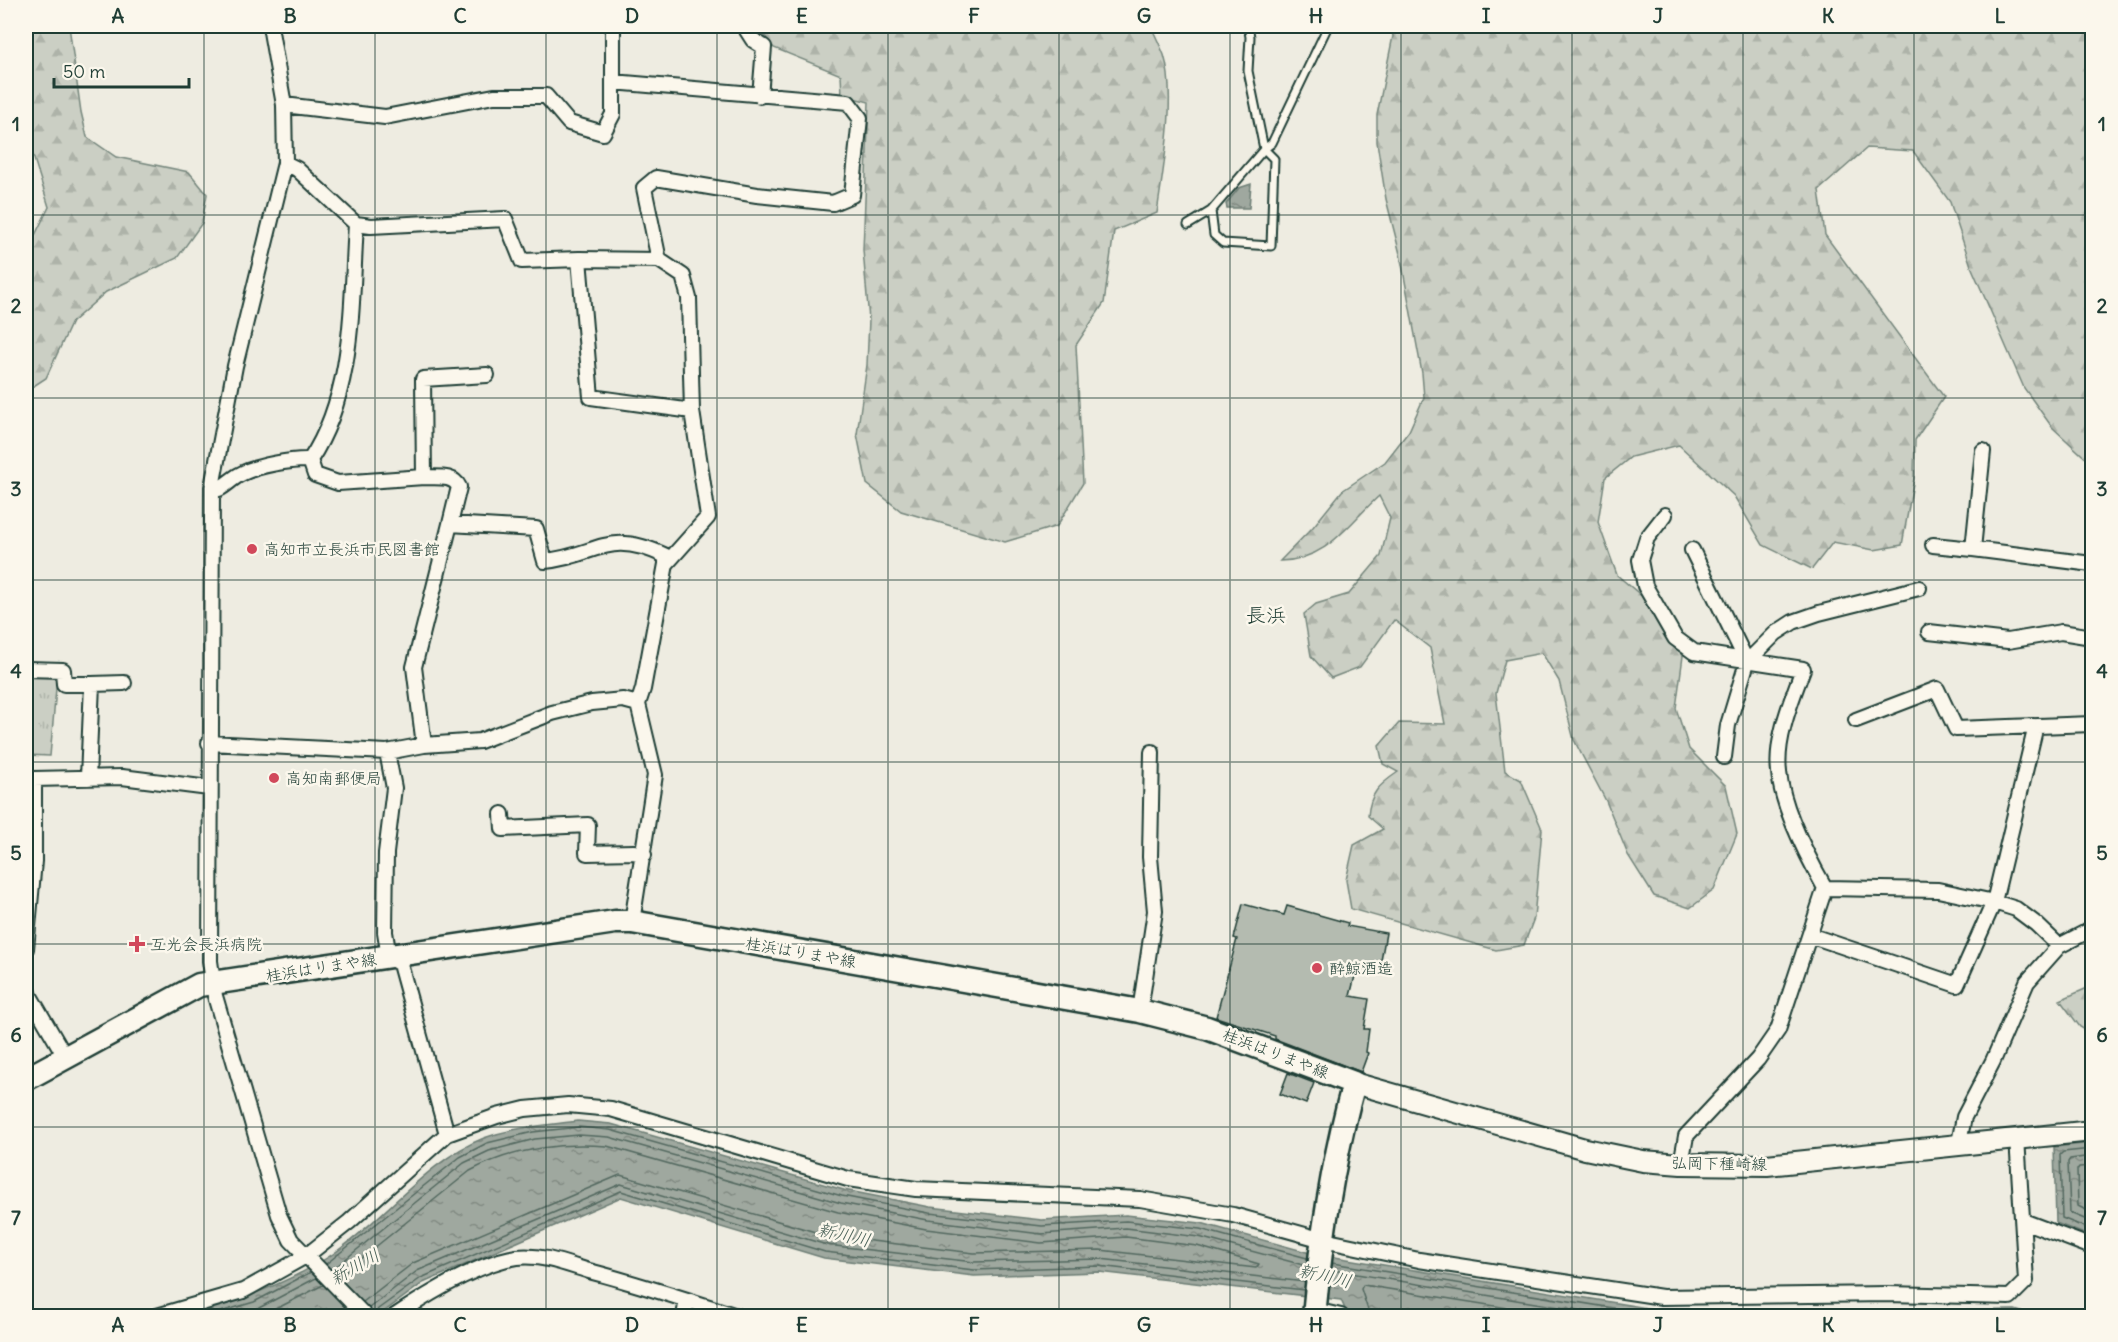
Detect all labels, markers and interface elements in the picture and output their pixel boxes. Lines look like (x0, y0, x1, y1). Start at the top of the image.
text: A (112, 3, 125, 28)
text: B (283, 3, 297, 28)
text: C (453, 3, 467, 28)
text: D (625, 3, 639, 28)
text: E (796, 3, 808, 28)
text: F (968, 3, 980, 28)
text: G (1137, 3, 1151, 28)
text: H (1309, 3, 1323, 28)
text: I (1482, 3, 1491, 28)
text: J (1653, 3, 1664, 28)
text: K (1822, 3, 1835, 28)
text: L (1995, 3, 2006, 28)
scale bar (54, 51, 189, 89)
text: 50 m (63, 60, 105, 83)
text: 1 (12, 111, 20, 136)
text: 1 (2098, 111, 2106, 136)
text: 2 (11, 293, 22, 318)
text: 2 (2097, 293, 2108, 318)
text: 3 (10, 476, 22, 501)
text: 3 (2096, 476, 2108, 501)
place label: 高知市立長浜市民図書館 (264, 539, 440, 559)
marker: 高知市立長浜市民図書館 (245, 542, 259, 556)
district label: 長浜 (1246, 602, 1286, 627)
text: 4 (10, 658, 22, 683)
text: 4 (2096, 658, 2108, 683)
place label: 高知南郵便局 (286, 768, 382, 788)
marker: 高知南郵便局 (267, 771, 281, 785)
text: 5 (10, 840, 22, 865)
text: 5 (2096, 840, 2108, 865)
street label: 桂浜はりまや線 (744, 932, 858, 972)
place label: 互光会長浜病院 (150, 934, 262, 954)
marker: 互光会長浜病院 (128, 935, 146, 953)
street label: 桂浜はりまや線 (264, 948, 378, 986)
place label: 酔鯨酒造 (1329, 958, 1393, 978)
marker: 酔鯨酒造 (1310, 961, 1324, 975)
text: 6 (10, 1022, 22, 1047)
text: 6 (2096, 1022, 2108, 1047)
street label: 桂浜はりまや線 (1220, 1024, 1332, 1082)
street label: 弘岡下種崎線 (1671, 1152, 1767, 1174)
text: 7 (11, 1205, 21, 1230)
text: 7 (2097, 1205, 2107, 1230)
water label: 新川川 (815, 1217, 873, 1252)
water label: 新川川 (326, 1243, 384, 1290)
water label: 新川川 (1296, 1258, 1354, 1293)
text: A (112, 1312, 125, 1337)
text: B (283, 1312, 297, 1337)
text: C (453, 1312, 467, 1337)
text: D (625, 1312, 639, 1337)
text: E (796, 1312, 808, 1337)
text: F (968, 1312, 980, 1337)
text: G (1137, 1312, 1151, 1337)
text: H (1309, 1312, 1323, 1337)
text: I (1482, 1312, 1491, 1337)
text: J (1653, 1312, 1664, 1337)
text: K (1822, 1312, 1835, 1337)
text: L (1995, 1312, 2006, 1337)

